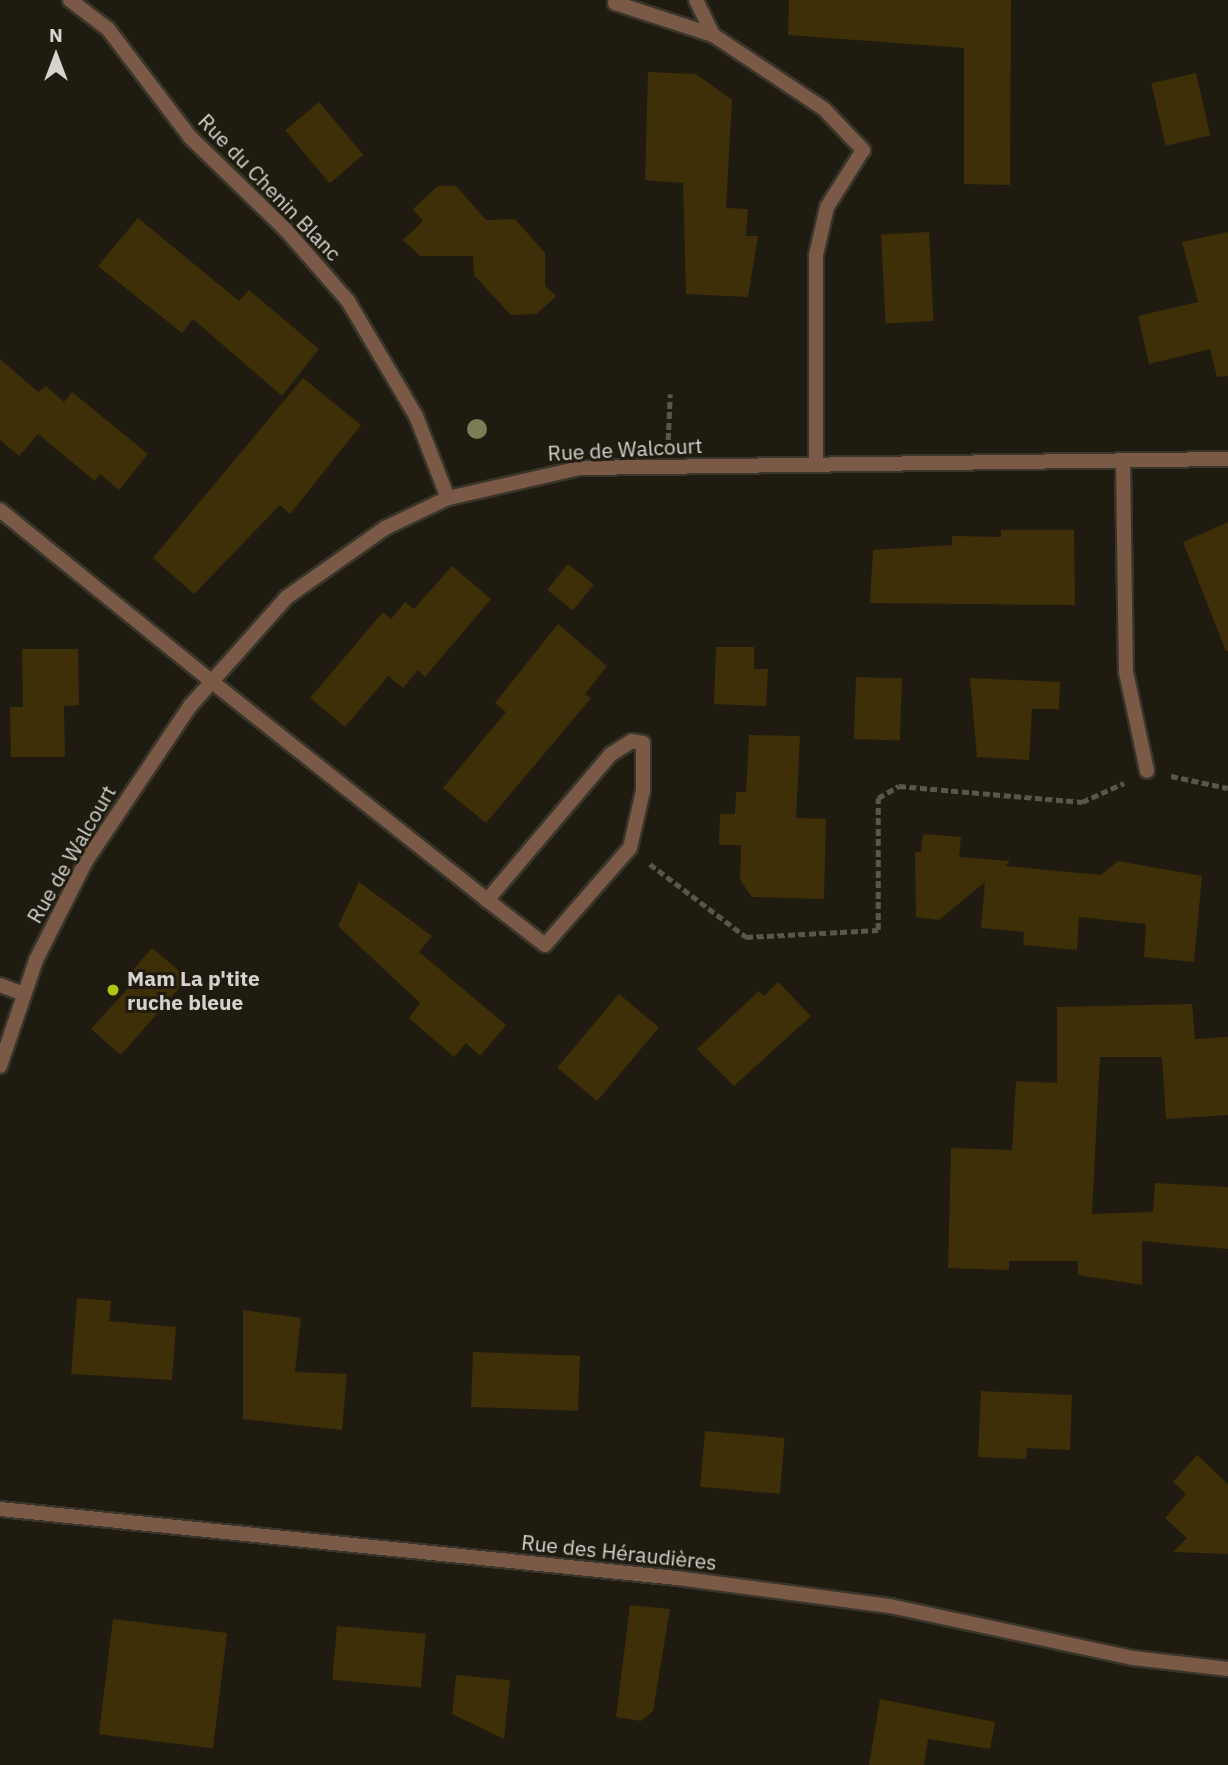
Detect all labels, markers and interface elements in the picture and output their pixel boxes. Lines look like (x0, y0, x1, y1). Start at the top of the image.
north arrow (21, 21, 91, 91)
text: N (49, 23, 63, 47)
street label: Rue du Chenin Blanc (193, 108, 347, 266)
street label: Rue de Walcourt (547, 432, 703, 466)
street label: Rue de Walcourt (21, 780, 121, 928)
place label: Mam La p'tite ruche bleue (127, 965, 260, 1015)
marker: Mam La p'tite ruche bleue (105, 982, 121, 998)
street label: Rue des Héraudières (520, 1529, 718, 1575)

